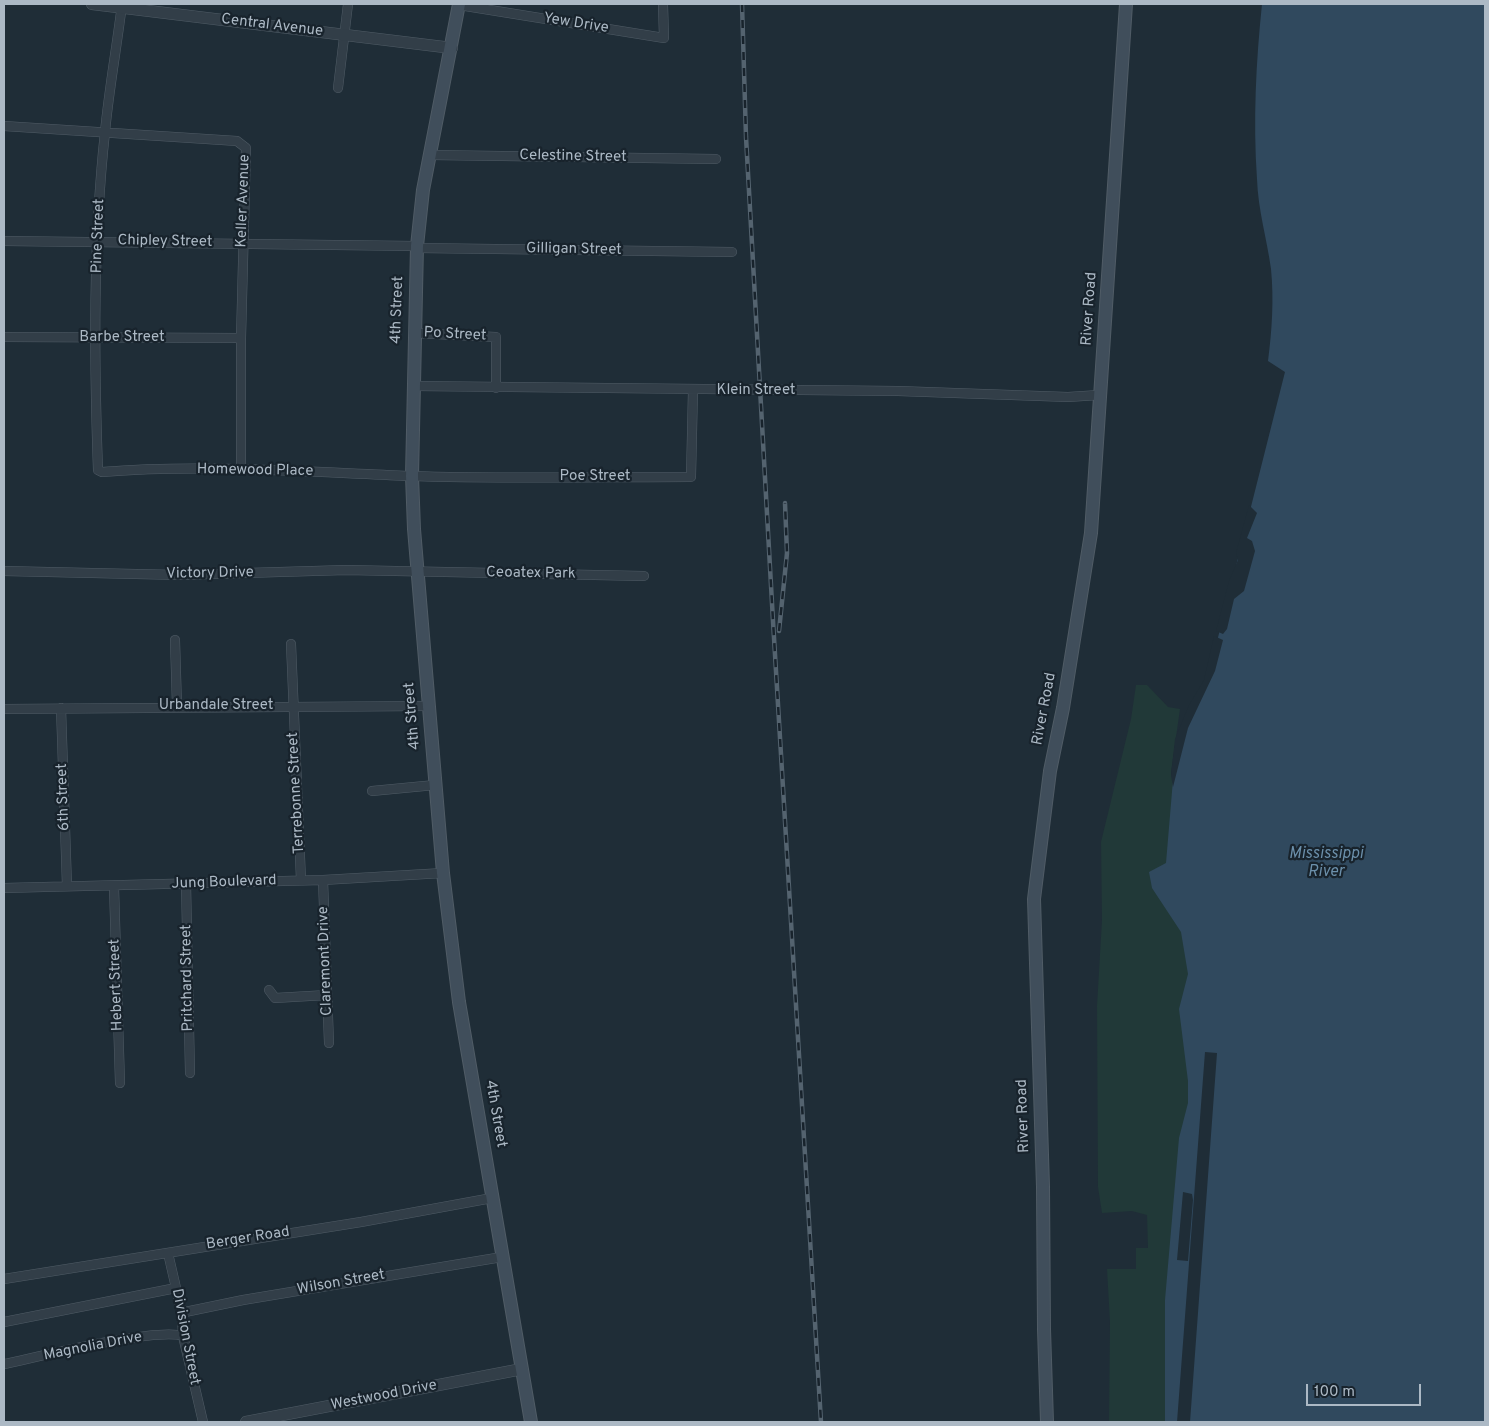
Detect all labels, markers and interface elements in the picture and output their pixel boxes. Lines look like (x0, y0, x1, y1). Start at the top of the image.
street label: Yew Drive (542, 10, 610, 38)
street label: Central Avenue (220, 11, 324, 41)
street label: Celestine Street (519, 147, 627, 167)
street label: Keller Avenue (233, 154, 255, 248)
street label: Pine Street (89, 198, 109, 274)
street label: Chipley Street (117, 232, 213, 252)
street label: Gilligan Street (526, 240, 622, 260)
street label: River Road (1078, 272, 1102, 346)
street label: 4th Street (388, 276, 408, 344)
street label: Po Street (423, 324, 487, 346)
street label: Barbe Street (79, 329, 165, 347)
street label: Klein Street (717, 382, 795, 400)
street label: Homewood Place (197, 461, 313, 481)
street label: Poe Street (560, 468, 630, 486)
street label: Victory Drive (166, 564, 254, 584)
street label: Ceoatex Park (486, 564, 576, 584)
street label: River Road (1029, 671, 1061, 747)
street label: 4th Street (401, 681, 425, 751)
street label: Urbandale Street (159, 697, 273, 715)
street label: Terrebonne Street (285, 732, 309, 854)
street label: 6th Street (54, 763, 74, 831)
water label: Mississippi River (1289, 845, 1363, 883)
street label: Jung Boulevard (171, 872, 277, 894)
street label: Claremont Drive (315, 906, 337, 1016)
street label: Pritchard Street (178, 924, 198, 1032)
street label: Hebert Street (106, 939, 128, 1031)
street label: 4th Street (480, 1079, 510, 1149)
street label: River Road (1014, 1079, 1034, 1153)
street label: Berger Road (205, 1224, 291, 1254)
street label: Wilson Street (296, 1266, 386, 1300)
street label: Division Street (167, 1287, 203, 1387)
street label: Magnolia Drive (42, 1329, 144, 1365)
scale bar (1309, 1374, 1424, 1406)
street label: Westwood Drive (329, 1377, 439, 1415)
text: 100 m (1314, 1383, 1355, 1402)

